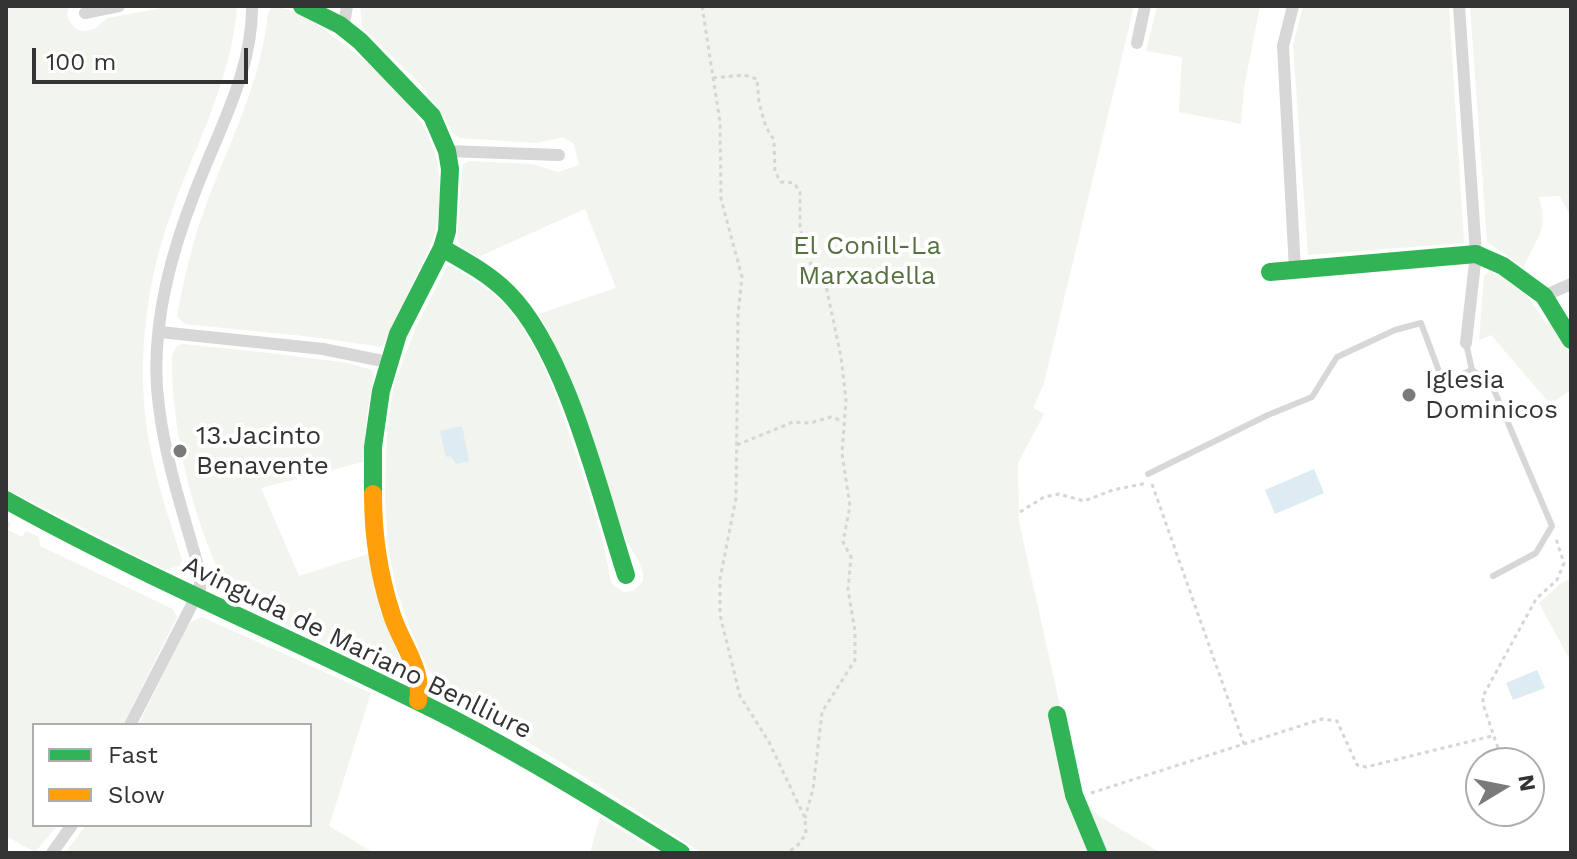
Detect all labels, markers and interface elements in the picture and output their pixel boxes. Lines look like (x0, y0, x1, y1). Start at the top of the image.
scale bar (36, 32, 252, 82)
text: 100 m (46, 48, 116, 76)
park label: El Conill-La Marxadella (793, 230, 941, 292)
place label: Iglesia Dominicos (1425, 364, 1558, 426)
marker: Iglesia Dominicos (1400, 386, 1418, 404)
place label: 13.Jacinto Benavente (196, 420, 329, 482)
marker: 13.Jacinto Benavente (171, 442, 189, 460)
street label: Avinguda de Mariano Benlliure (177, 550, 537, 746)
legend (32, 723, 312, 827)
text: Fast (108, 741, 158, 769)
north arrow (1465, 747, 1545, 827)
text: N (1513, 773, 1541, 793)
text: Slow (108, 781, 165, 809)

